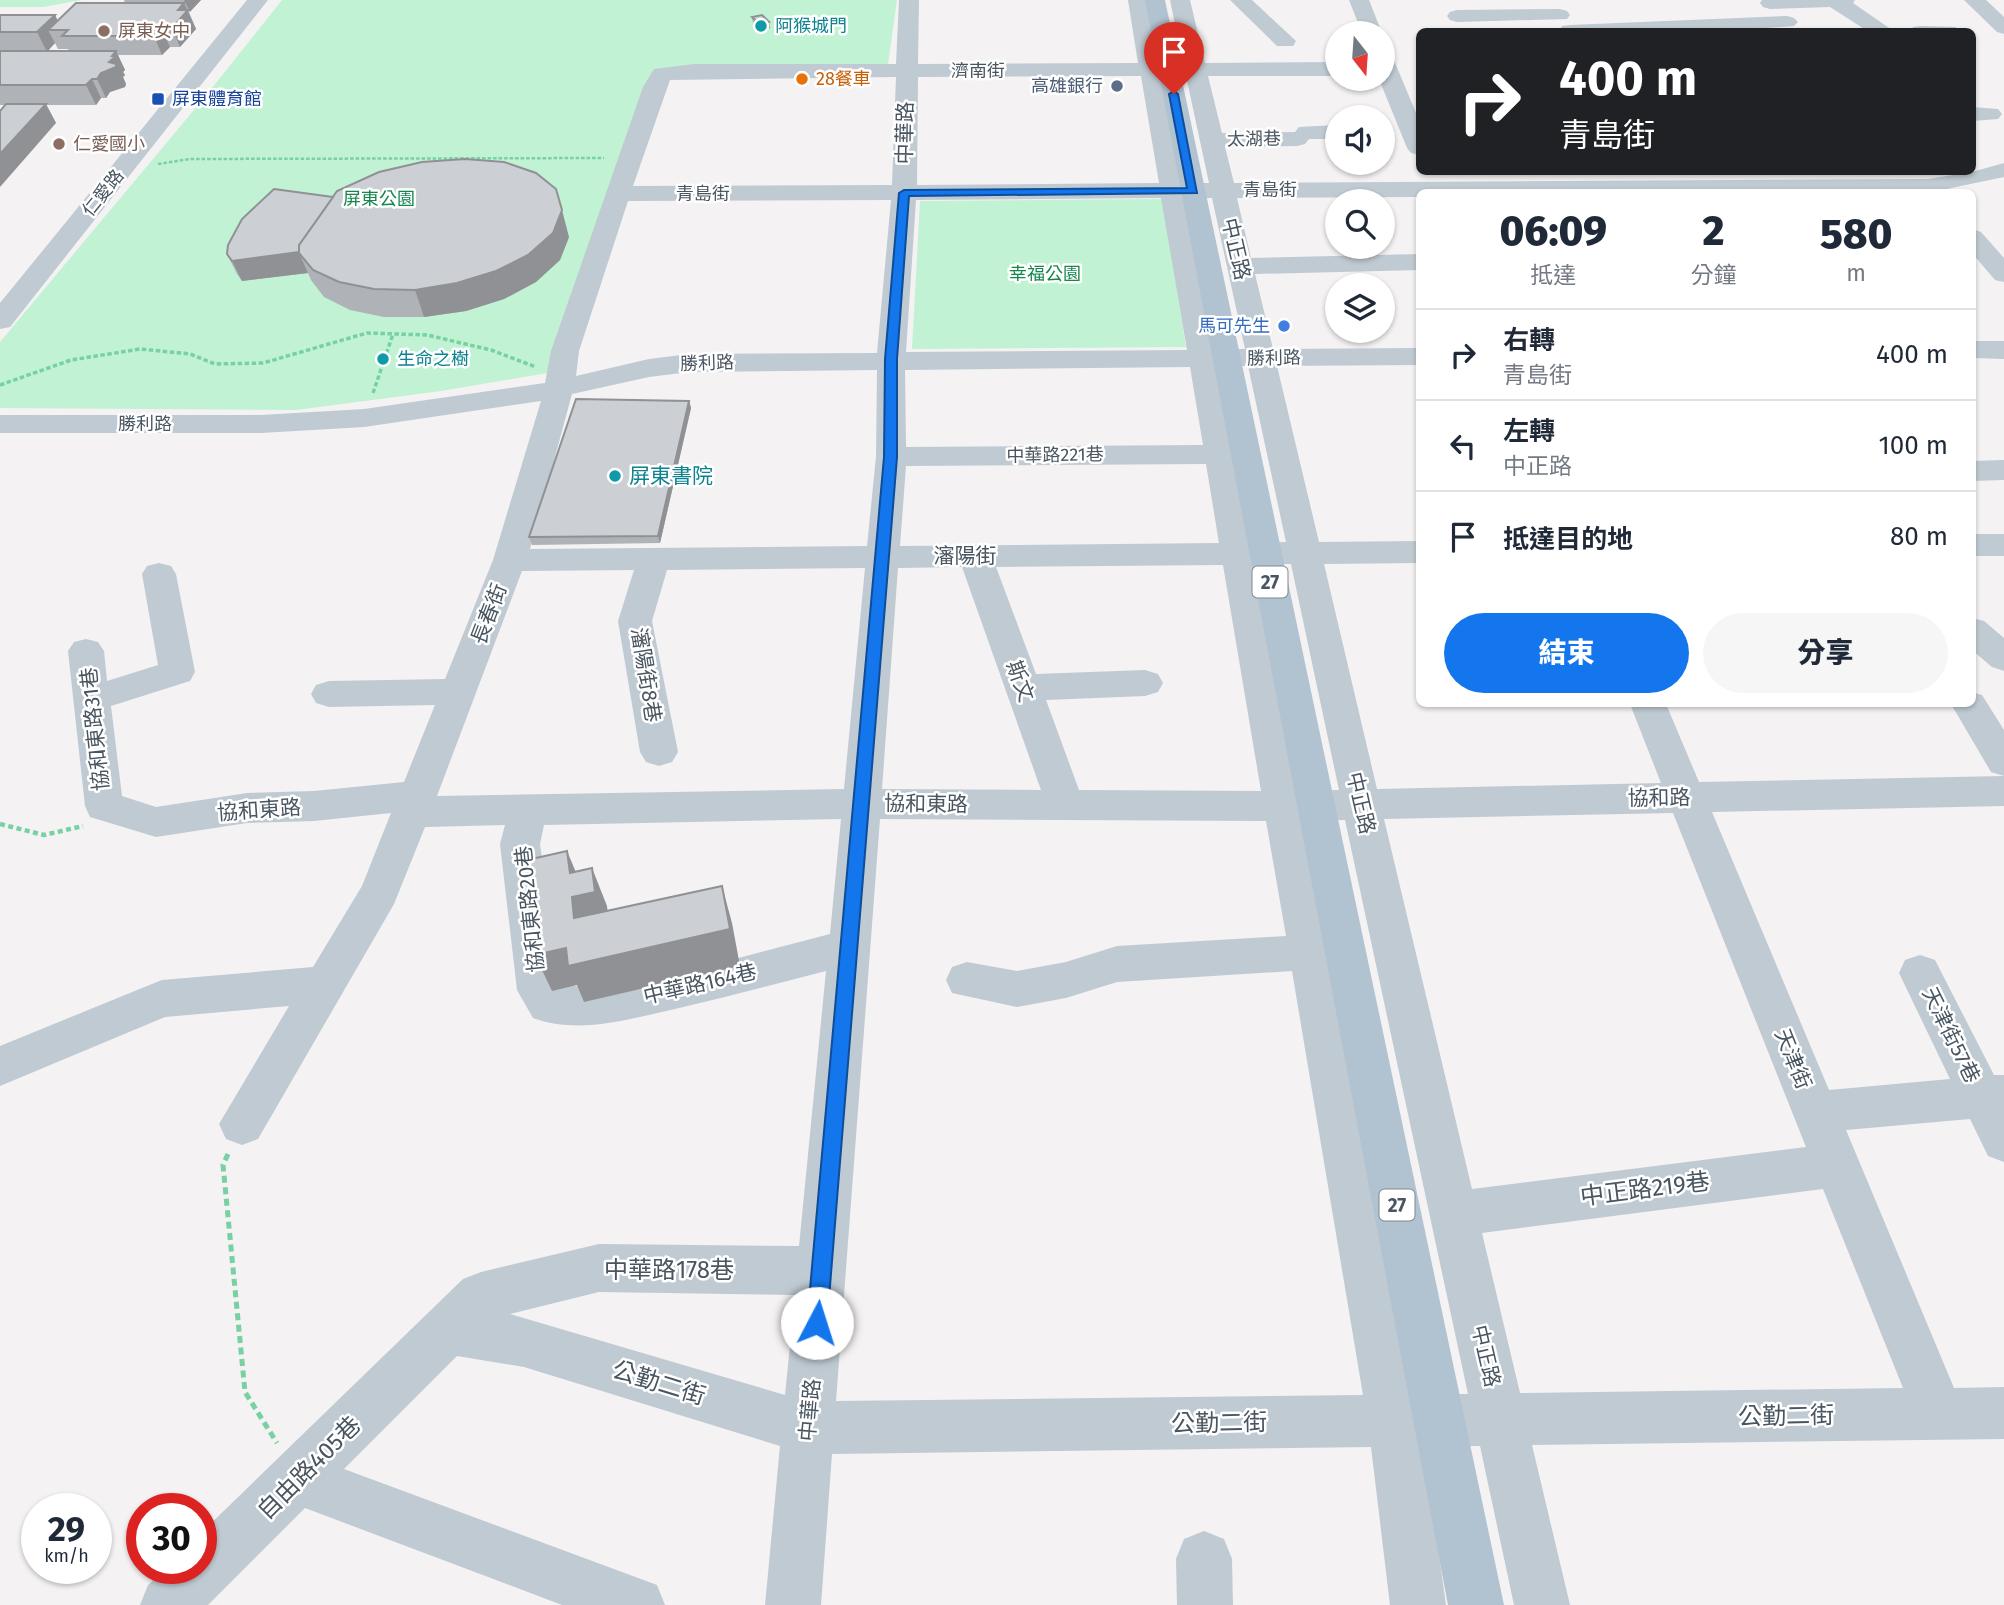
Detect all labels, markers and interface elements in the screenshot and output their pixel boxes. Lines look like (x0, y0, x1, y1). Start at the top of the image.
place label: 阿猴城門 (775, 15, 847, 37)
marker: 阿猴城門 (753, 18, 769, 34)
place label: 屏東女中 (118, 20, 190, 42)
north arrow (1325, 21, 1395, 91)
map controls (1325, 21, 1395, 343)
pin (1144, 22, 1204, 94)
marker: 屏東女中 (96, 23, 112, 39)
icon: arrive (1155, 33, 1193, 71)
text: 400 m (1559, 49, 1697, 108)
icon: right (1444, 56, 1535, 147)
street label: 濟南街 (951, 60, 1005, 82)
place label: 28餐車 (816, 68, 871, 90)
marker: 28餐車 (794, 71, 810, 87)
place label: 高雄銀行 (1031, 75, 1103, 97)
marker: 高雄銀行 (1109, 78, 1125, 94)
place label: 屏東體育館 (172, 88, 262, 110)
marker: 屏東體育館 (150, 91, 166, 107)
street label: 中華路 (891, 101, 919, 165)
button: sound (1325, 105, 1395, 175)
text: 青島街 (1559, 116, 1655, 154)
street label: 太湖巷 (1227, 128, 1281, 150)
place label: 仁愛國小 (73, 133, 145, 155)
marker: 仁愛國小 (51, 136, 67, 152)
street label: 仁愛路 (77, 165, 129, 221)
street label: 青島街 (1243, 179, 1297, 201)
street label: 青島街 (676, 183, 730, 205)
park label: 屏東公園 (343, 188, 415, 210)
button: search (1325, 189, 1395, 259)
text: 06:09 (1499, 206, 1607, 256)
text: 2 (1702, 206, 1724, 256)
text: 580 (1820, 209, 1893, 259)
street label: 中正路 (1216, 215, 1256, 283)
text: m (1846, 259, 1866, 287)
text: 抵達 (1530, 261, 1576, 289)
text: 分鐘 (1690, 261, 1736, 289)
park label: 幸福公園 (1009, 263, 1081, 285)
button: layers (1325, 273, 1395, 343)
place label: 馬可先生 (1198, 315, 1270, 337)
marker: 馬可先生 (1276, 318, 1292, 334)
text: 右轉 (1503, 325, 1555, 356)
icon: right (1444, 336, 1482, 374)
text: 400 m (1876, 339, 1948, 370)
street label: 勝利路 (1247, 347, 1301, 369)
place label: 生命之樹 (397, 348, 469, 370)
marker: 生命之樹 (375, 351, 391, 367)
street label: 勝利路 (680, 351, 734, 375)
text: 青島街 (1503, 361, 1572, 389)
street label: 勝利路 (118, 413, 172, 435)
text: 左轉 (1503, 416, 1555, 447)
icon: left (1444, 427, 1482, 465)
text: 100 m (1879, 430, 1948, 461)
street label: 中華路221巷 (1006, 443, 1104, 467)
text: 中正路 (1503, 452, 1572, 480)
place label: 屏東書院 (629, 463, 713, 489)
marker: 屏東書院 (607, 468, 623, 484)
icon: arrive (1444, 518, 1482, 556)
text: 80 m (1890, 521, 1948, 552)
text: 抵達目的地 (1503, 524, 1633, 555)
street label: 瀋陽街 (934, 543, 997, 569)
road number: 27 (1252, 566, 1288, 597)
street label: 長春街 (466, 580, 512, 648)
button: 結束 (1444, 613, 1689, 693)
button: 分享 (1703, 613, 1948, 693)
street label: 瀋陽街8巷 (626, 626, 666, 724)
street label: 斯文 (1001, 657, 1039, 705)
street label: 協和東路31巷 (76, 666, 114, 792)
street label: 中正路 (1341, 769, 1381, 837)
street label: 協和路 (1627, 784, 1691, 812)
street label: 協和東路 (884, 790, 968, 818)
street label: 協和東路 (216, 794, 302, 826)
street label: 協和東路20巷 (510, 844, 550, 974)
street label: 中華路164巷 (641, 958, 759, 1010)
street label: 天津街57巷 (1917, 983, 1985, 1087)
street label: 天津街 (1769, 1025, 1817, 1093)
street label: 中正路219巷 (1579, 1167, 1711, 1211)
road number: 27 (1380, 1190, 1414, 1220)
street label: 中華路178巷 (604, 1256, 734, 1284)
position arrow (780, 1286, 854, 1360)
street label: 中正路 (1466, 1322, 1506, 1390)
street label: 公勤二街 (609, 1356, 709, 1410)
street label: 中華路 (794, 1377, 826, 1443)
street label: 公勤二街 (1738, 1401, 1834, 1431)
street label: 公勤二街 (1171, 1408, 1267, 1438)
street label: 自由路405巷 (252, 1411, 366, 1525)
speed limit sign: 30 (126, 1493, 217, 1584)
text: 29 (48, 1508, 85, 1550)
text: km/h (44, 1545, 89, 1567)

